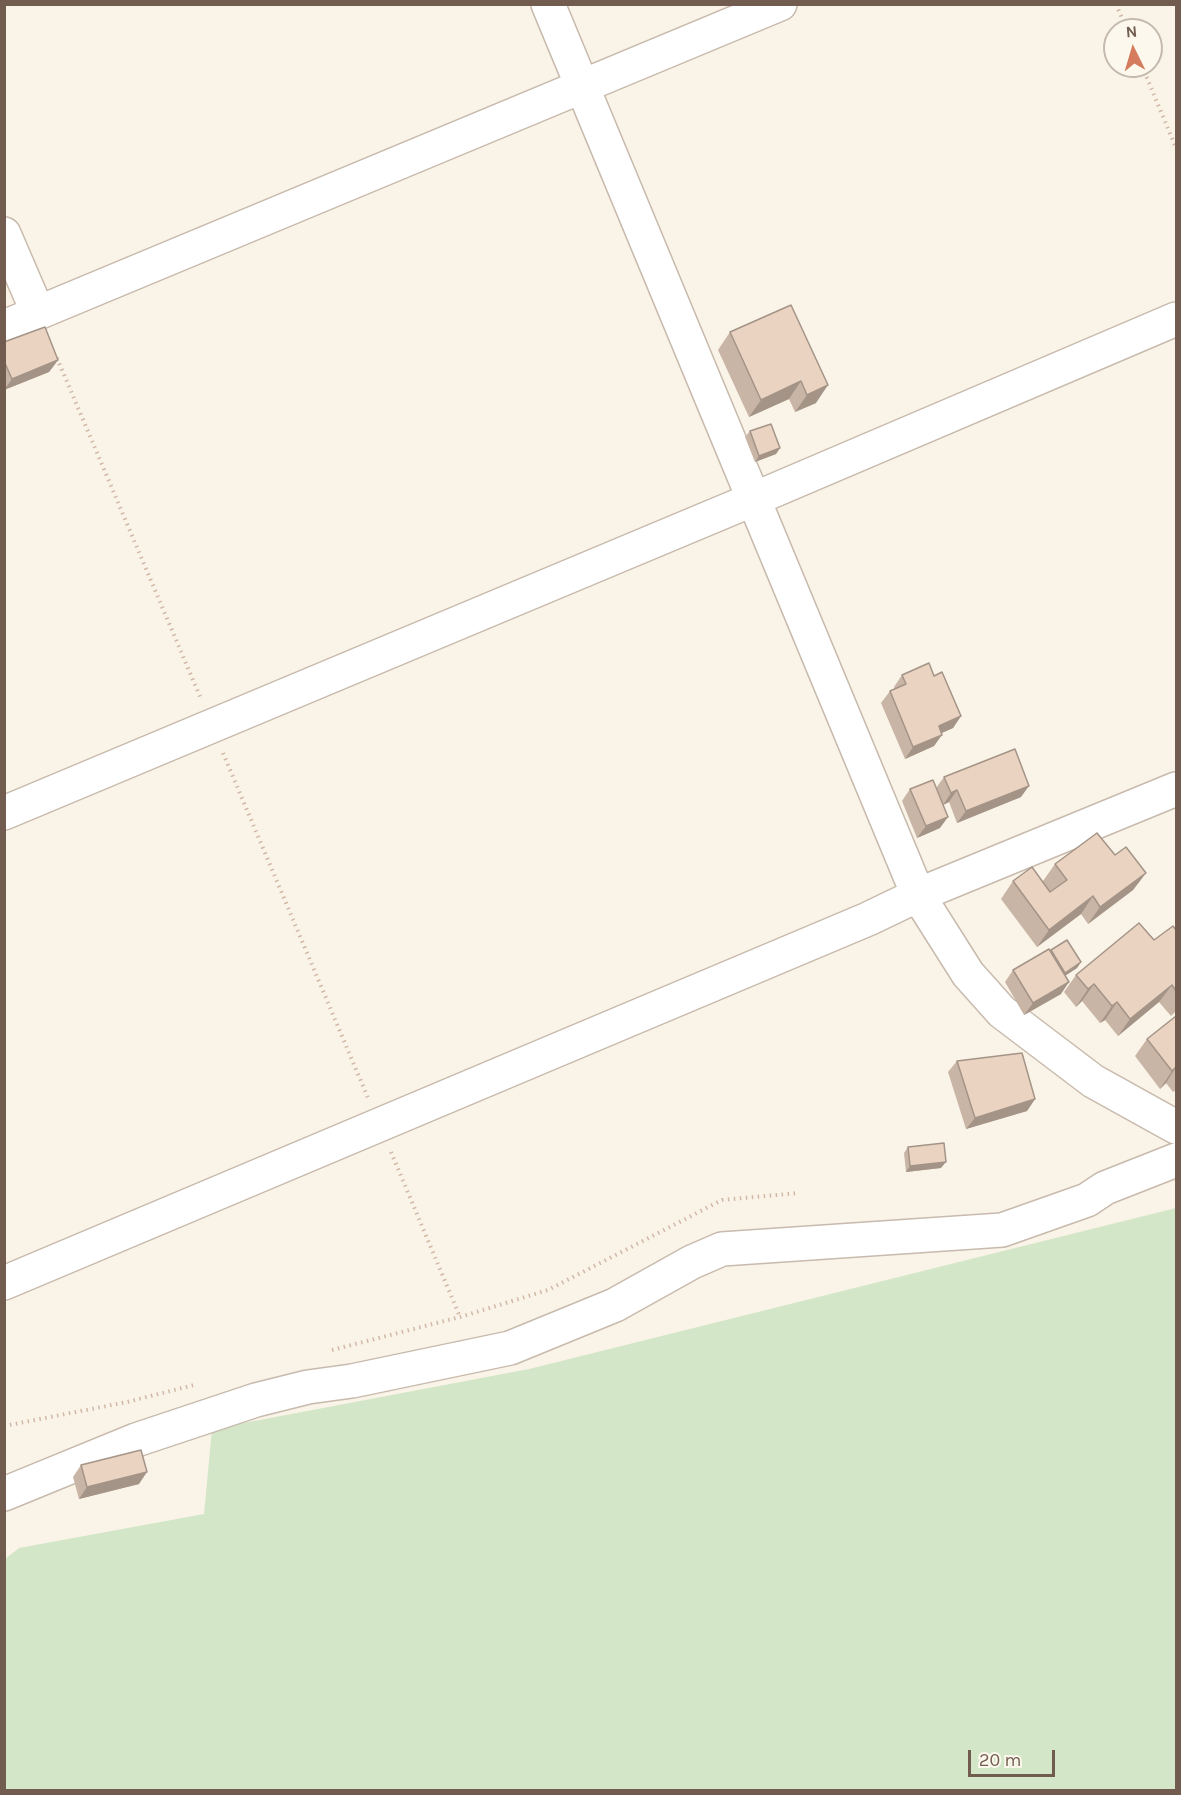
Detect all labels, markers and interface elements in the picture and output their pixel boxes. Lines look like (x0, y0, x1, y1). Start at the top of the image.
north arrow (1103, 18, 1163, 78)
text: N (1125, 22, 1138, 42)
scale bar (971, 1738, 1058, 1776)
text: 20 m (979, 1749, 1021, 1771)

